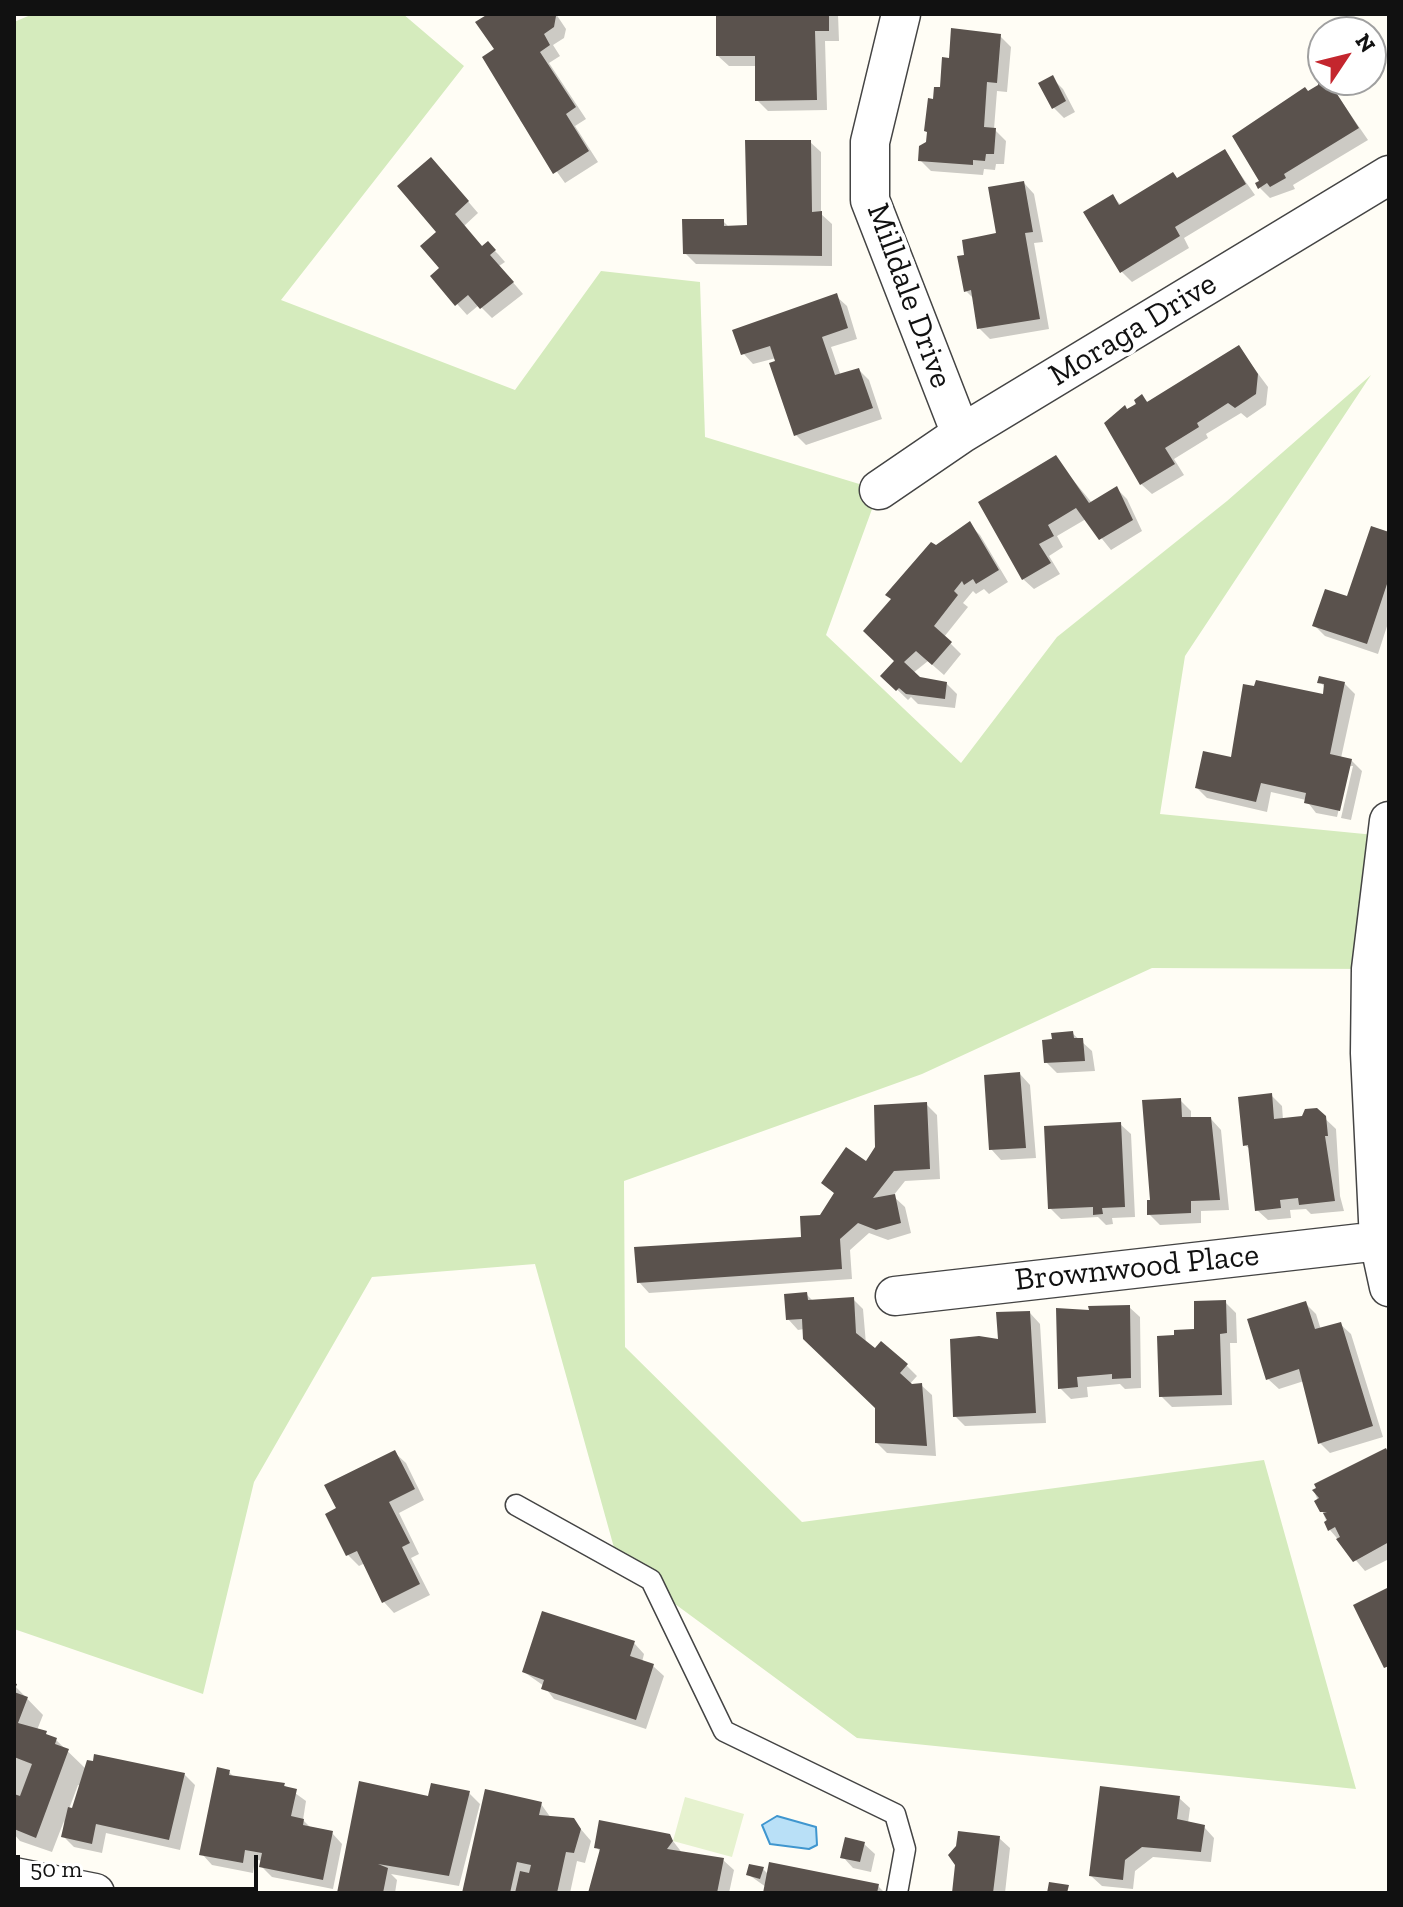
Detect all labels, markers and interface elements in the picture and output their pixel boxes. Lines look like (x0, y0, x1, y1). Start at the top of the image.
north arrow (1307, 16, 1387, 96)
text: N (1350, 28, 1381, 58)
street label: Milldale Drive (858, 199, 960, 393)
street label: Moraga Drive (1042, 265, 1224, 395)
street label: Brownwood Place (1013, 1236, 1261, 1300)
scale bar (20, 1839, 262, 1889)
text: 50 m (30, 1854, 82, 1883)

